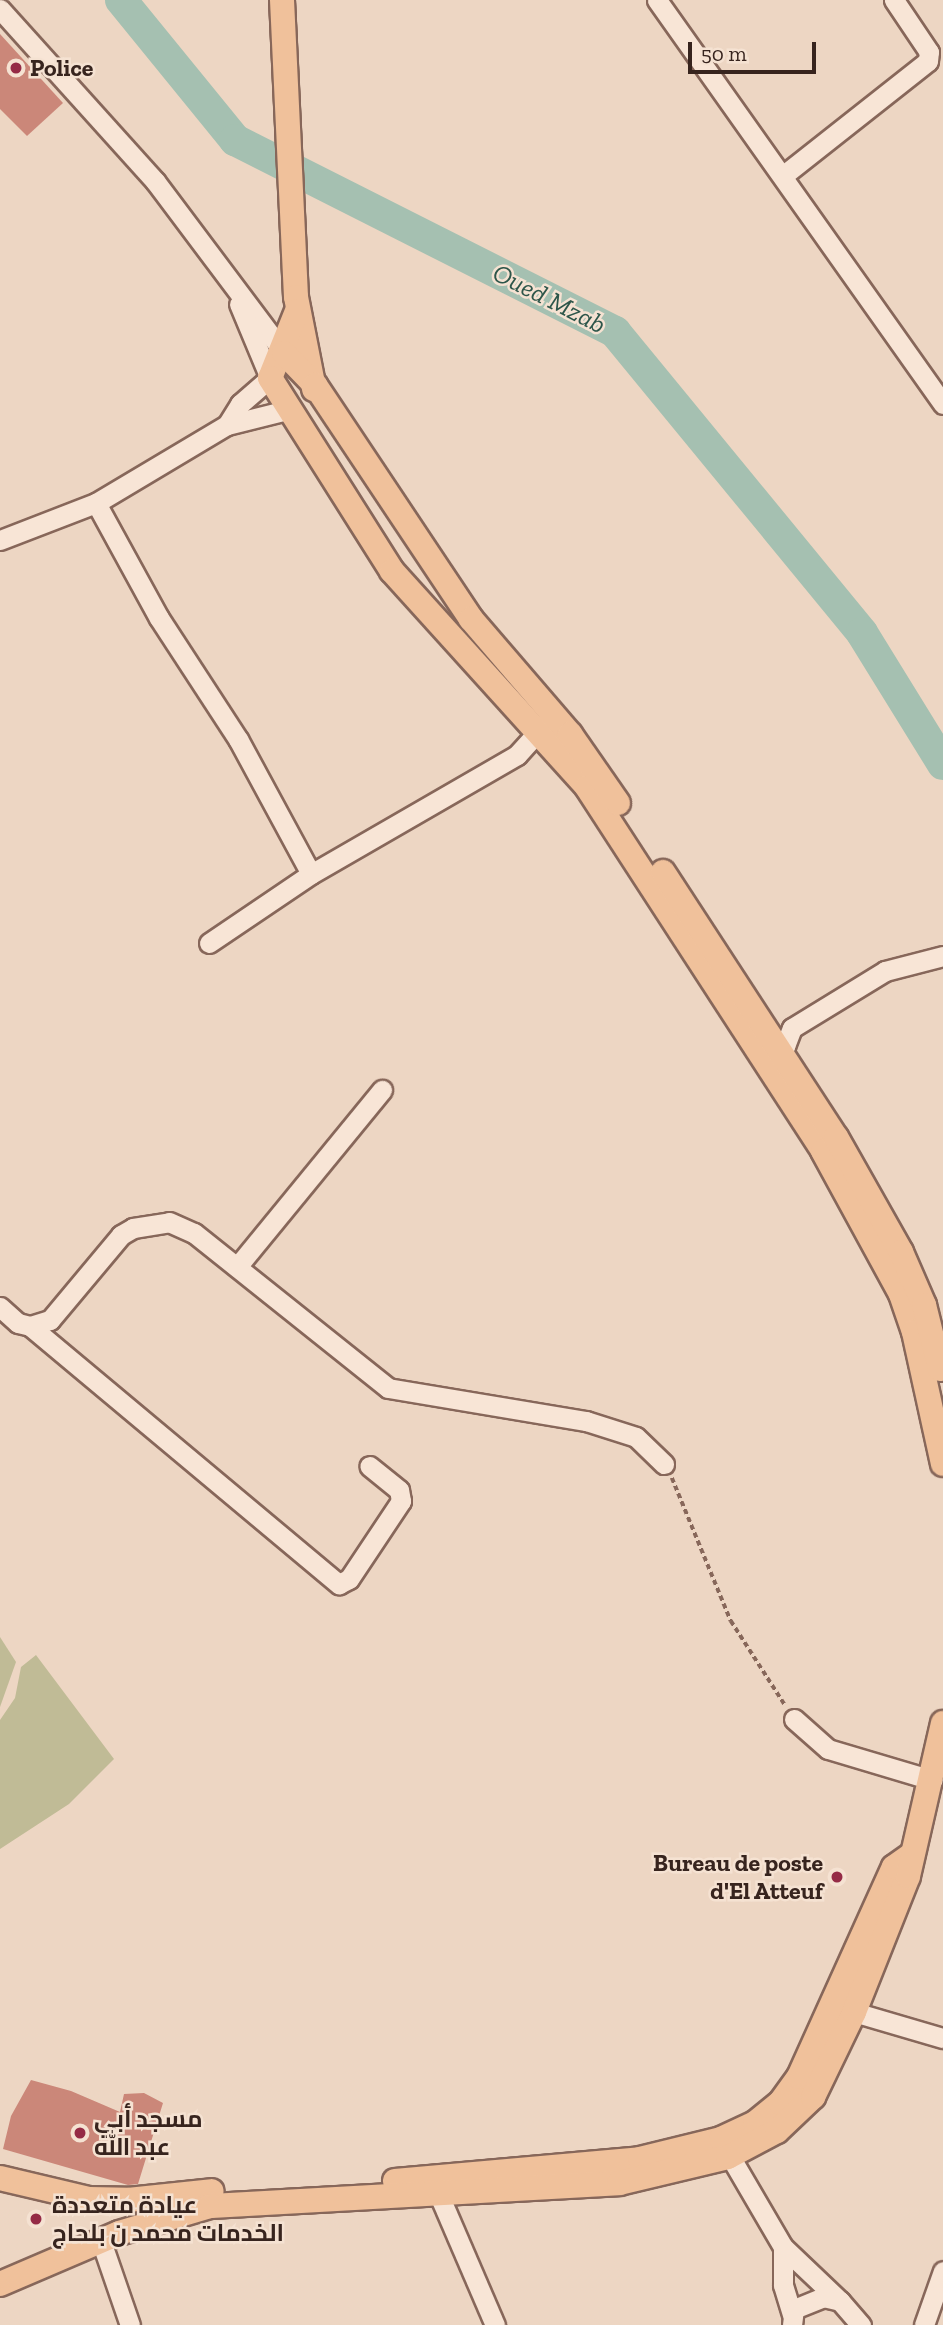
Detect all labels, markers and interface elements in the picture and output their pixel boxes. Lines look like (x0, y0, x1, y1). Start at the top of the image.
scale bar (691, 28, 819, 72)
text: 50 m (701, 41, 747, 66)
place label: Police (30, 54, 93, 82)
marker: Police (8, 60, 24, 76)
water label: Oued Mzab (487, 257, 611, 341)
place label: Bureau de poste d'El Atteuf (653, 1849, 823, 1905)
marker: Bureau de poste d'El Atteuf (829, 1869, 845, 1885)
place label: مسجد أبي عبد الله (94, 2105, 203, 2161)
marker: مسجد أبي عبد الله (72, 2125, 88, 2141)
place label: عيادة متعددة الخدمات محمد ن بلحاج (52, 2191, 284, 2247)
marker: عيادة متعددة الخدمات محمد ن بلحاج (26, 2209, 46, 2229)

